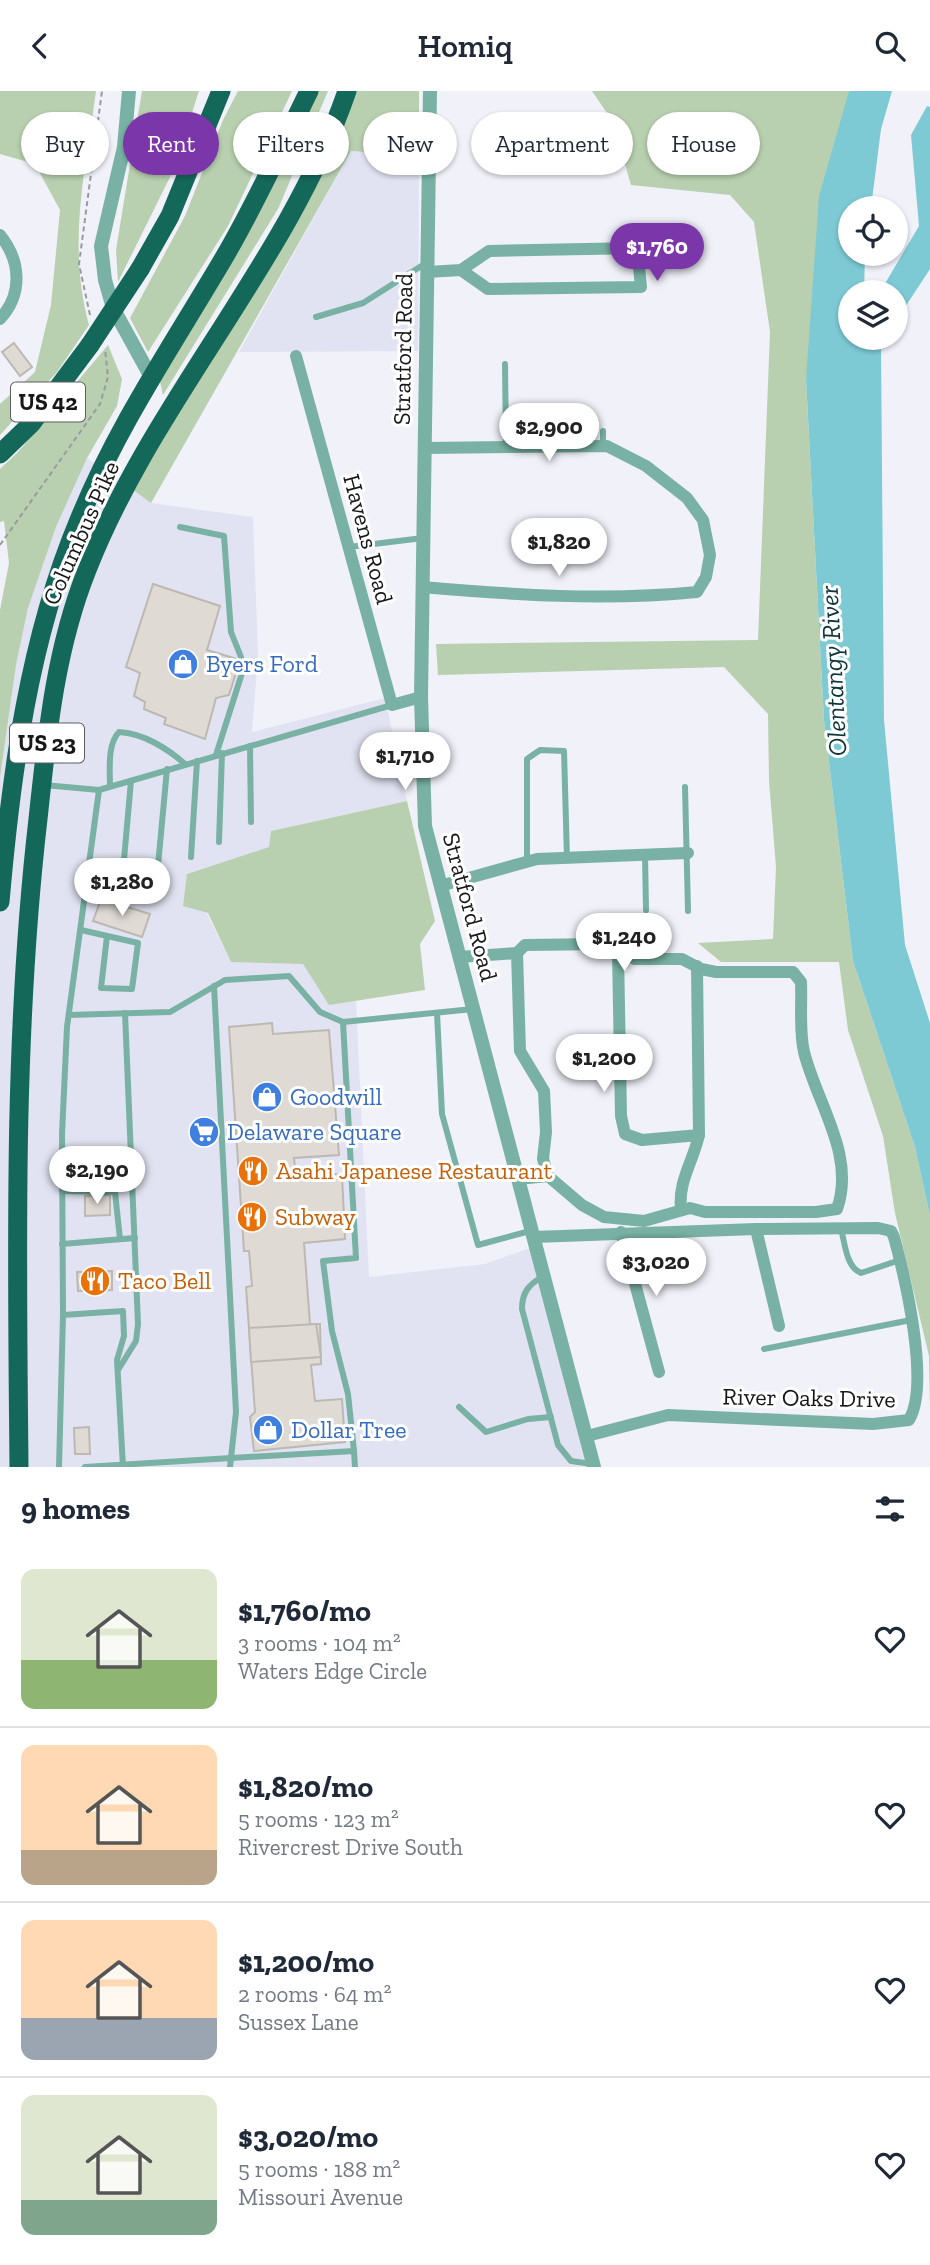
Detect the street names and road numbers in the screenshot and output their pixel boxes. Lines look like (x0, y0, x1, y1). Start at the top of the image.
street label: Stratford Road (387, 273, 418, 425)
road number: US 42 (11, 383, 85, 421)
street label: Columbus Pike (36, 456, 125, 609)
street label: Havens Road (337, 471, 400, 607)
road number: US 23 (10, 723, 84, 763)
street label: Stratford Road (437, 830, 504, 984)
street label: River Oaks Drive (722, 1381, 896, 1414)

